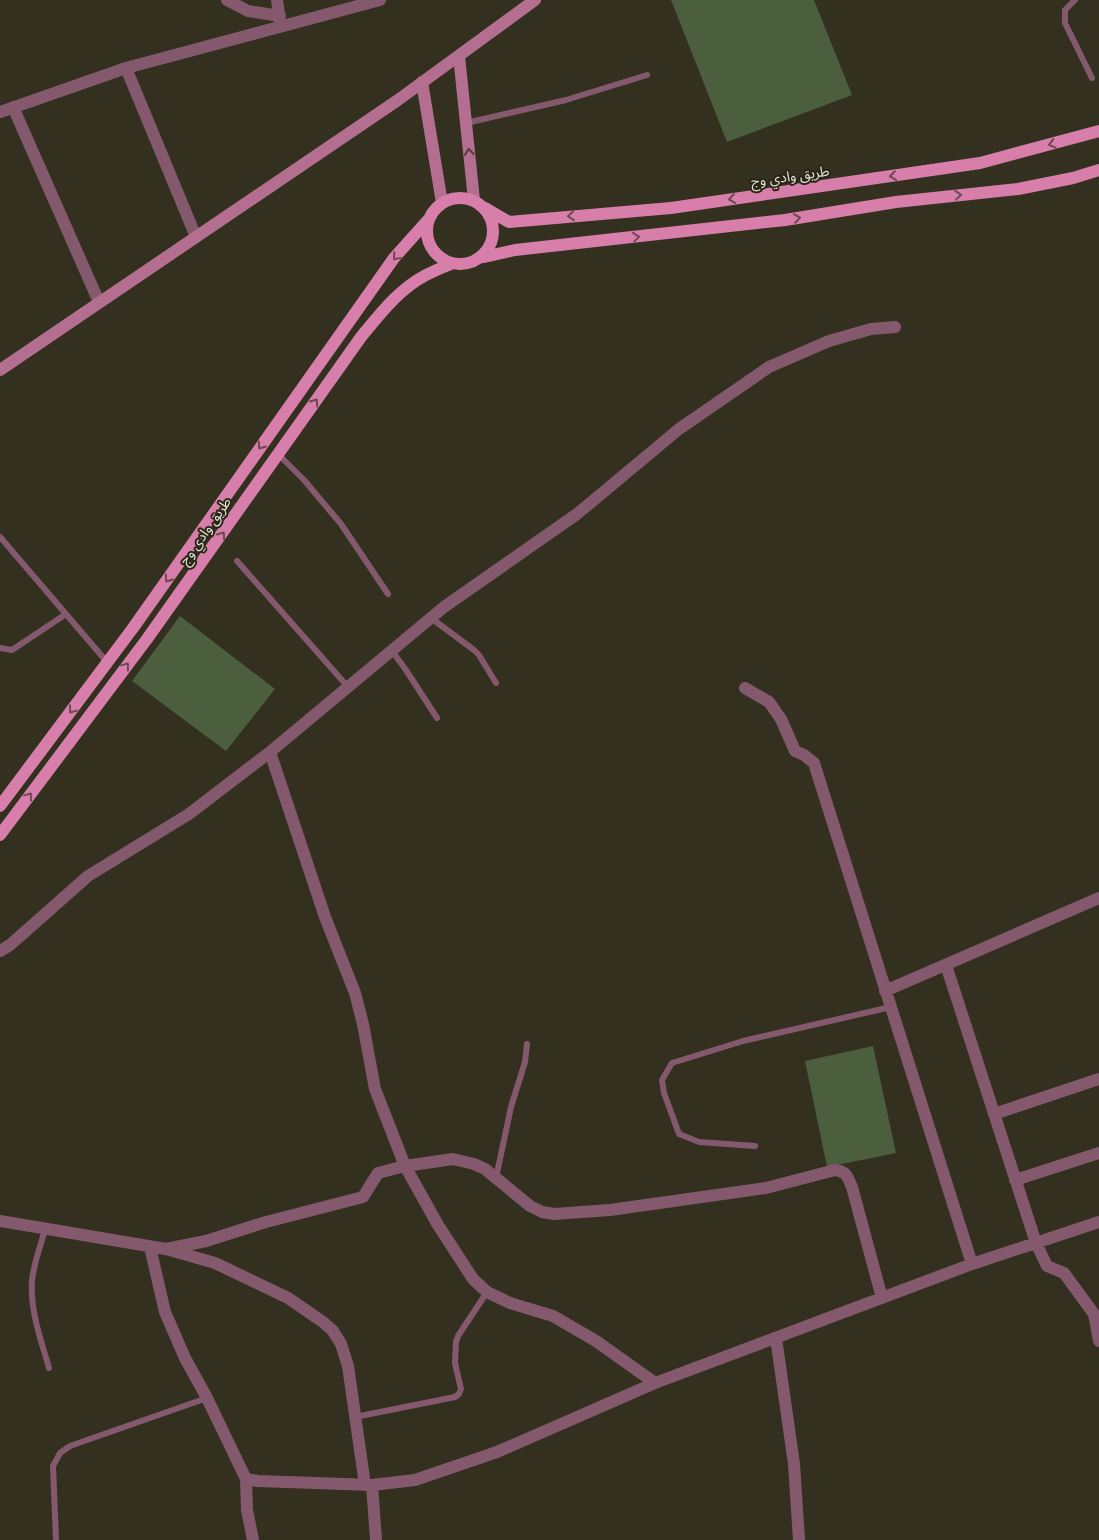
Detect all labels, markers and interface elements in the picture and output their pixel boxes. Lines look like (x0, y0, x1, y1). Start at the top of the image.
one-way arrow (1047, 138, 1056, 149)
one-way arrow (464, 147, 475, 155)
street label: طريق وادي وج (749, 161, 831, 193)
one-way arrow (889, 170, 897, 181)
one-way arrow (955, 190, 963, 201)
one-way arrow (728, 193, 736, 204)
one-way arrow (566, 211, 574, 222)
one-way arrow (793, 213, 802, 223)
one-way arrow (632, 232, 640, 243)
one-way arrow (392, 251, 401, 260)
one-way arrow (309, 398, 318, 407)
one-way arrow (258, 440, 267, 450)
street label: طريق وادي وج (174, 493, 237, 570)
one-way arrow (216, 531, 225, 540)
one-way arrow (165, 573, 174, 583)
one-way arrow (121, 663, 129, 672)
one-way arrow (69, 704, 77, 713)
one-way arrow (23, 792, 32, 802)

